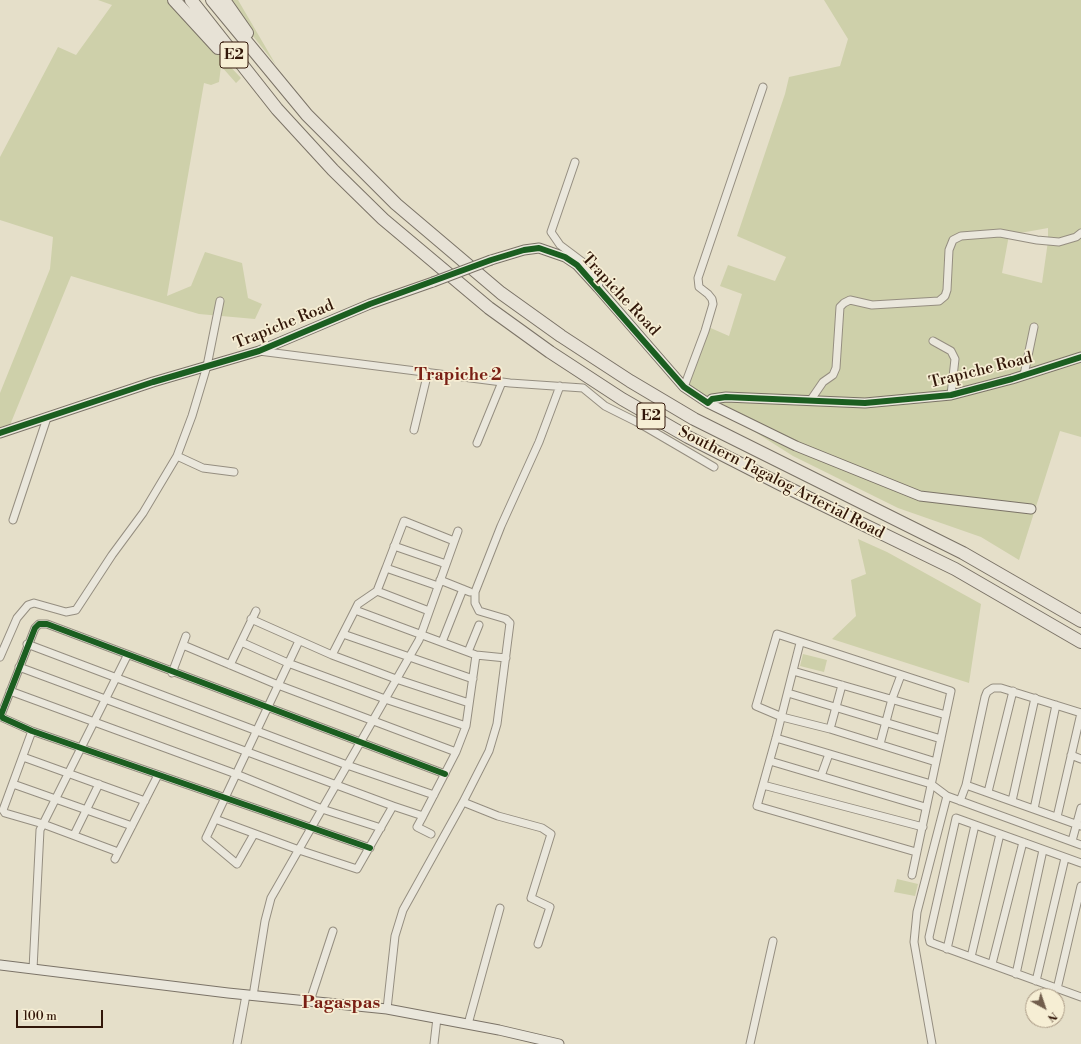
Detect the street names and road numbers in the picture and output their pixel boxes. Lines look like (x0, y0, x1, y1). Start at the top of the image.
road number: E2 (220, 42, 248, 68)
street label: Trapiche Road (577, 250, 663, 340)
street label: Trapiche Road (231, 296, 337, 354)
street label: Trapiche Road (927, 349, 1035, 393)
road number: E2 (637, 403, 665, 429)
street label: Southern Tagalog Arterial Road (675, 423, 887, 543)

